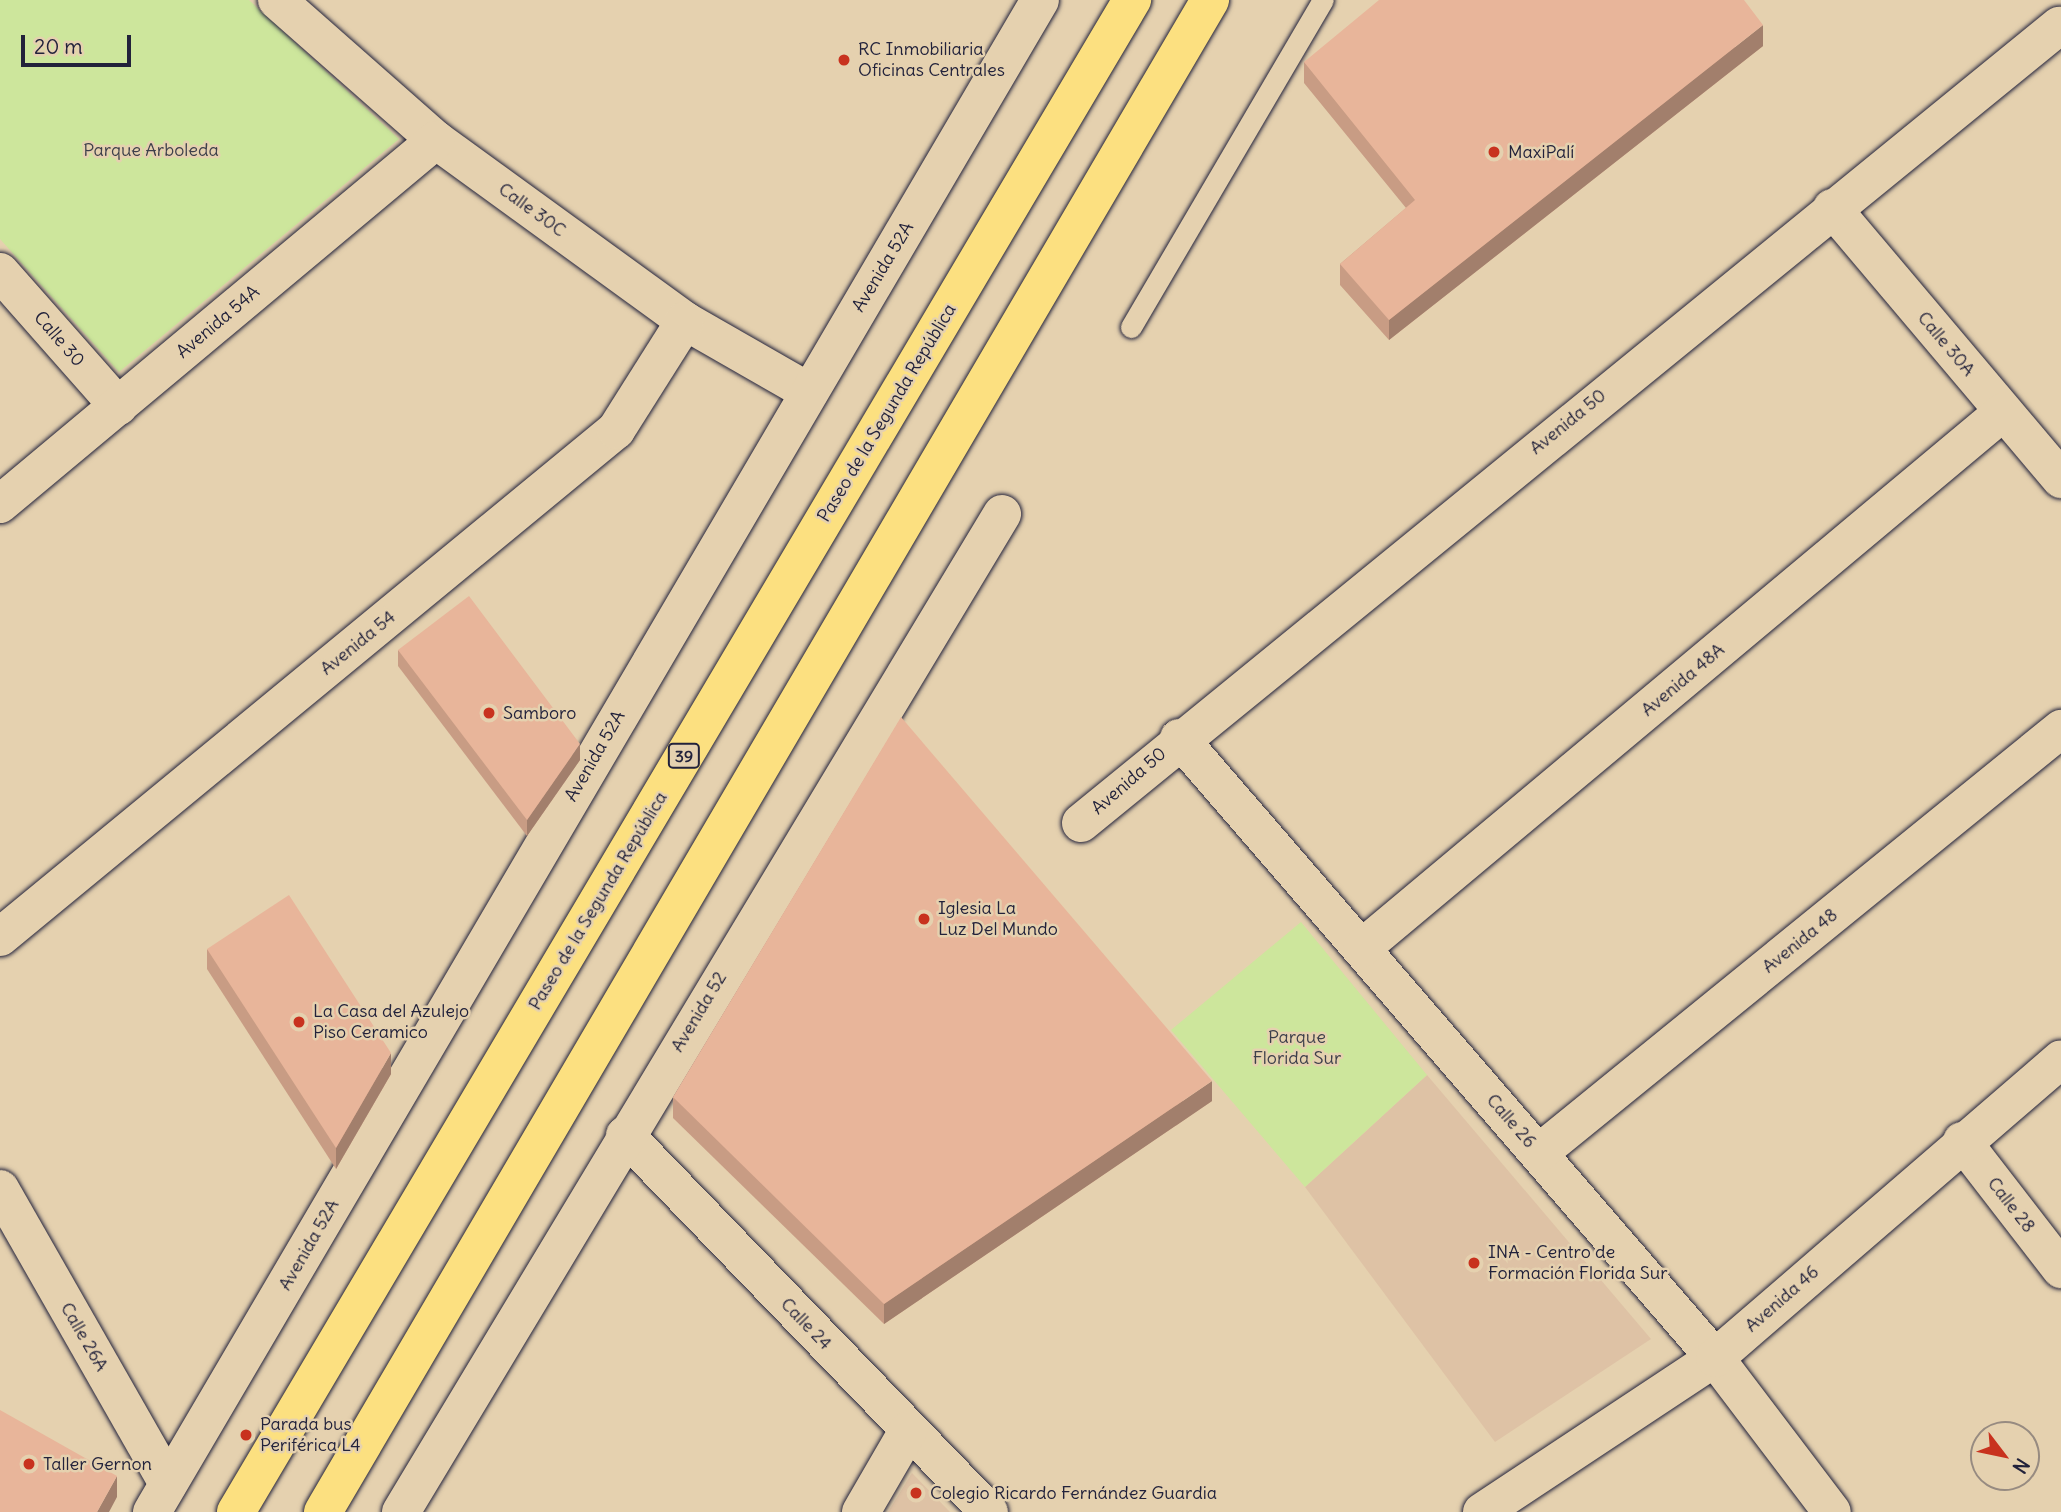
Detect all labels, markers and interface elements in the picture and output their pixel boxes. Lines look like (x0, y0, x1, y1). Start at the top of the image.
scale bar (24, 21, 135, 65)
text: 20 m (34, 33, 83, 60)
place label: RC Inmobiliaria Oficinas Centrales (858, 39, 1005, 82)
marker: RC Inmobiliaria Oficinas Centrales (836, 52, 852, 68)
park label: Parque Arboleda (83, 139, 219, 161)
place label: MaxiPalí (1508, 141, 1574, 163)
marker: MaxiPalí (1486, 144, 1502, 160)
street label: Calle 30C (494, 178, 570, 242)
street label: Avenida 52A (848, 218, 918, 316)
street label: Avenida 54A (172, 281, 264, 363)
street label: Paseo de la Segunda República (813, 300, 961, 526)
street label: Calle 30 (29, 307, 89, 371)
street label: Calle 30A (1913, 307, 1979, 381)
street label: Avenida 50 (1526, 385, 1610, 459)
street label: Avenida 54 (316, 606, 400, 680)
street label: Avenida 48A (1637, 639, 1729, 721)
place label: Samboro (503, 702, 576, 724)
marker: Samboro (481, 705, 497, 721)
street label: Avenida 52A (560, 707, 630, 805)
street label: Avenida 50 (1087, 743, 1171, 819)
road number: 39 (666, 744, 702, 768)
street label: Paseo de la Segunda República (524, 788, 672, 1014)
place label: Iglesia La Luz Del Mundo (938, 898, 1058, 940)
street label: Avenida 48 (1758, 904, 1842, 978)
marker: Iglesia La Luz Del Mundo (916, 911, 932, 927)
street label: Avenida 52 (667, 968, 731, 1056)
place label: La Casa del Azulejo Piso Ceramico (313, 1001, 469, 1044)
marker: La Casa del Azulejo Piso Ceramico (291, 1014, 307, 1030)
park label: Parque Florida Sur (1253, 1027, 1341, 1070)
street label: Calle 26 (1482, 1090, 1540, 1152)
street label: Calle 28 (1983, 1173, 2039, 1237)
street label: Avenida 52A (274, 1196, 344, 1294)
place label: INA - Centro de Formación Florida Sur (1488, 1242, 1668, 1284)
marker: INA - Centro de Formación Florida Sur (1466, 1255, 1482, 1271)
street label: Avenida 46 (1741, 1261, 1823, 1337)
street label: Calle 24 (776, 1293, 836, 1355)
street label: Calle 26A (56, 1299, 112, 1375)
place label: Parada bus Periférica L4 (260, 1414, 361, 1456)
north arrow (1970, 1421, 2040, 1491)
marker: Parada bus Periférica L4 (238, 1427, 254, 1443)
place label: Taller Gernon (43, 1453, 152, 1475)
text: N (2007, 1454, 2035, 1478)
marker: Taller Gernon (21, 1456, 37, 1472)
place label: Colegio Ricardo Fernández Guardia (930, 1482, 1217, 1504)
marker: Colegio Ricardo Fernández Guardia (908, 1485, 924, 1501)

